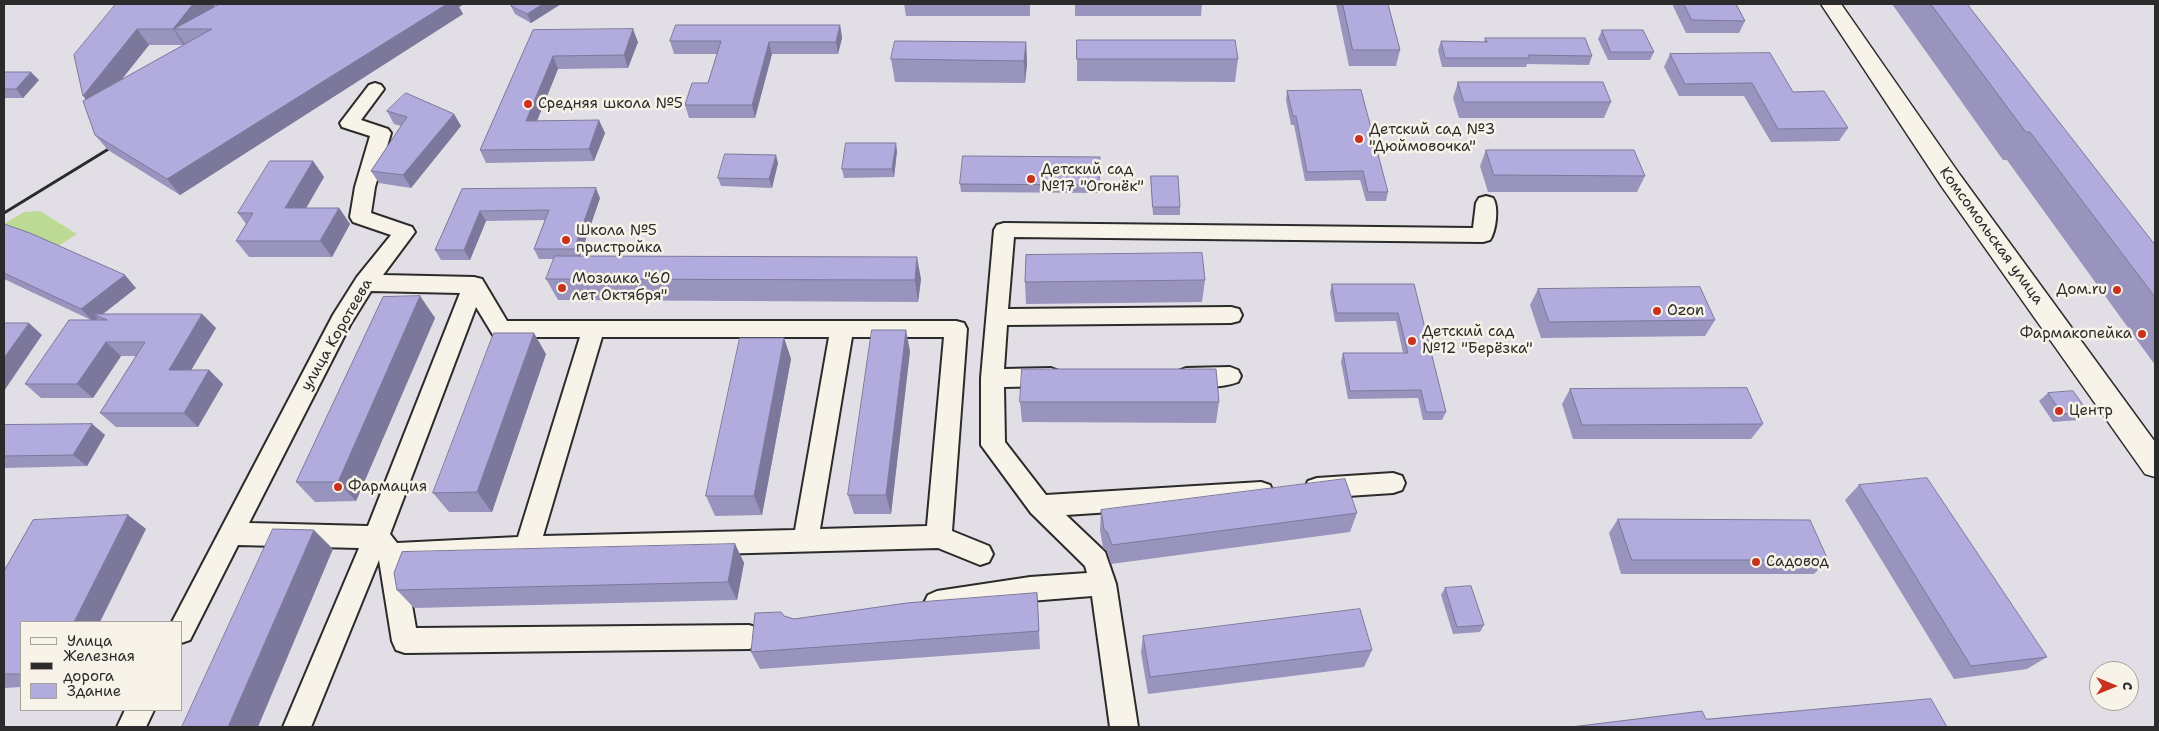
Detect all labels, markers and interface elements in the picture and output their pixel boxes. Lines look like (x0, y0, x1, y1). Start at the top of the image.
place label: Средняя школа №5 (538, 95, 683, 113)
marker: Средняя школа №5 (522, 98, 534, 110)
place label: Детский сад №3 "Дюймовочка" (1369, 121, 1495, 156)
marker: Детский сад №3 "Дюймовочка" (1353, 133, 1365, 145)
place label: Детский сад №17 "Огонёк" (1041, 161, 1144, 196)
street label: Комсомольская улица (1935, 164, 2047, 308)
marker: Детский сад №17 "Огонёк" (1025, 173, 1037, 185)
place label: Школа №5 пристройка (576, 222, 662, 257)
marker: Школа №5 пристройка (560, 234, 572, 246)
place label: Мозаика "60 лет Октября" (572, 270, 670, 305)
street label: улица Коротеева (298, 276, 376, 394)
place label: Дом.ru (2056, 281, 2107, 299)
marker: Мозаика "60 лет Октября" (556, 282, 568, 294)
marker: Дом.ru (2111, 284, 2123, 296)
place label: Ozon (1667, 302, 1704, 320)
marker: Ozon (1651, 305, 1663, 317)
place label: Детский сад №12 "Берёзка" (1422, 323, 1533, 358)
place label: Фармакопейка (2020, 325, 2132, 343)
marker: Фармакопейка (2136, 328, 2148, 340)
marker: Детский сад №12 "Берёзка" (1406, 335, 1418, 347)
place label: Центр (2069, 402, 2113, 420)
marker: Центр (2053, 405, 2065, 417)
place label: Фармация (348, 478, 427, 496)
marker: Фармация (332, 481, 344, 493)
place label: Садовод (1766, 553, 1829, 571)
marker: Садовод (1750, 556, 1762, 568)
legend (20, 621, 182, 711)
text: Улица (67, 631, 112, 651)
text: Железная дорога (63, 646, 135, 686)
north arrow (2089, 661, 2139, 711)
text: Здание (67, 681, 121, 701)
text: С (2119, 682, 2137, 690)

